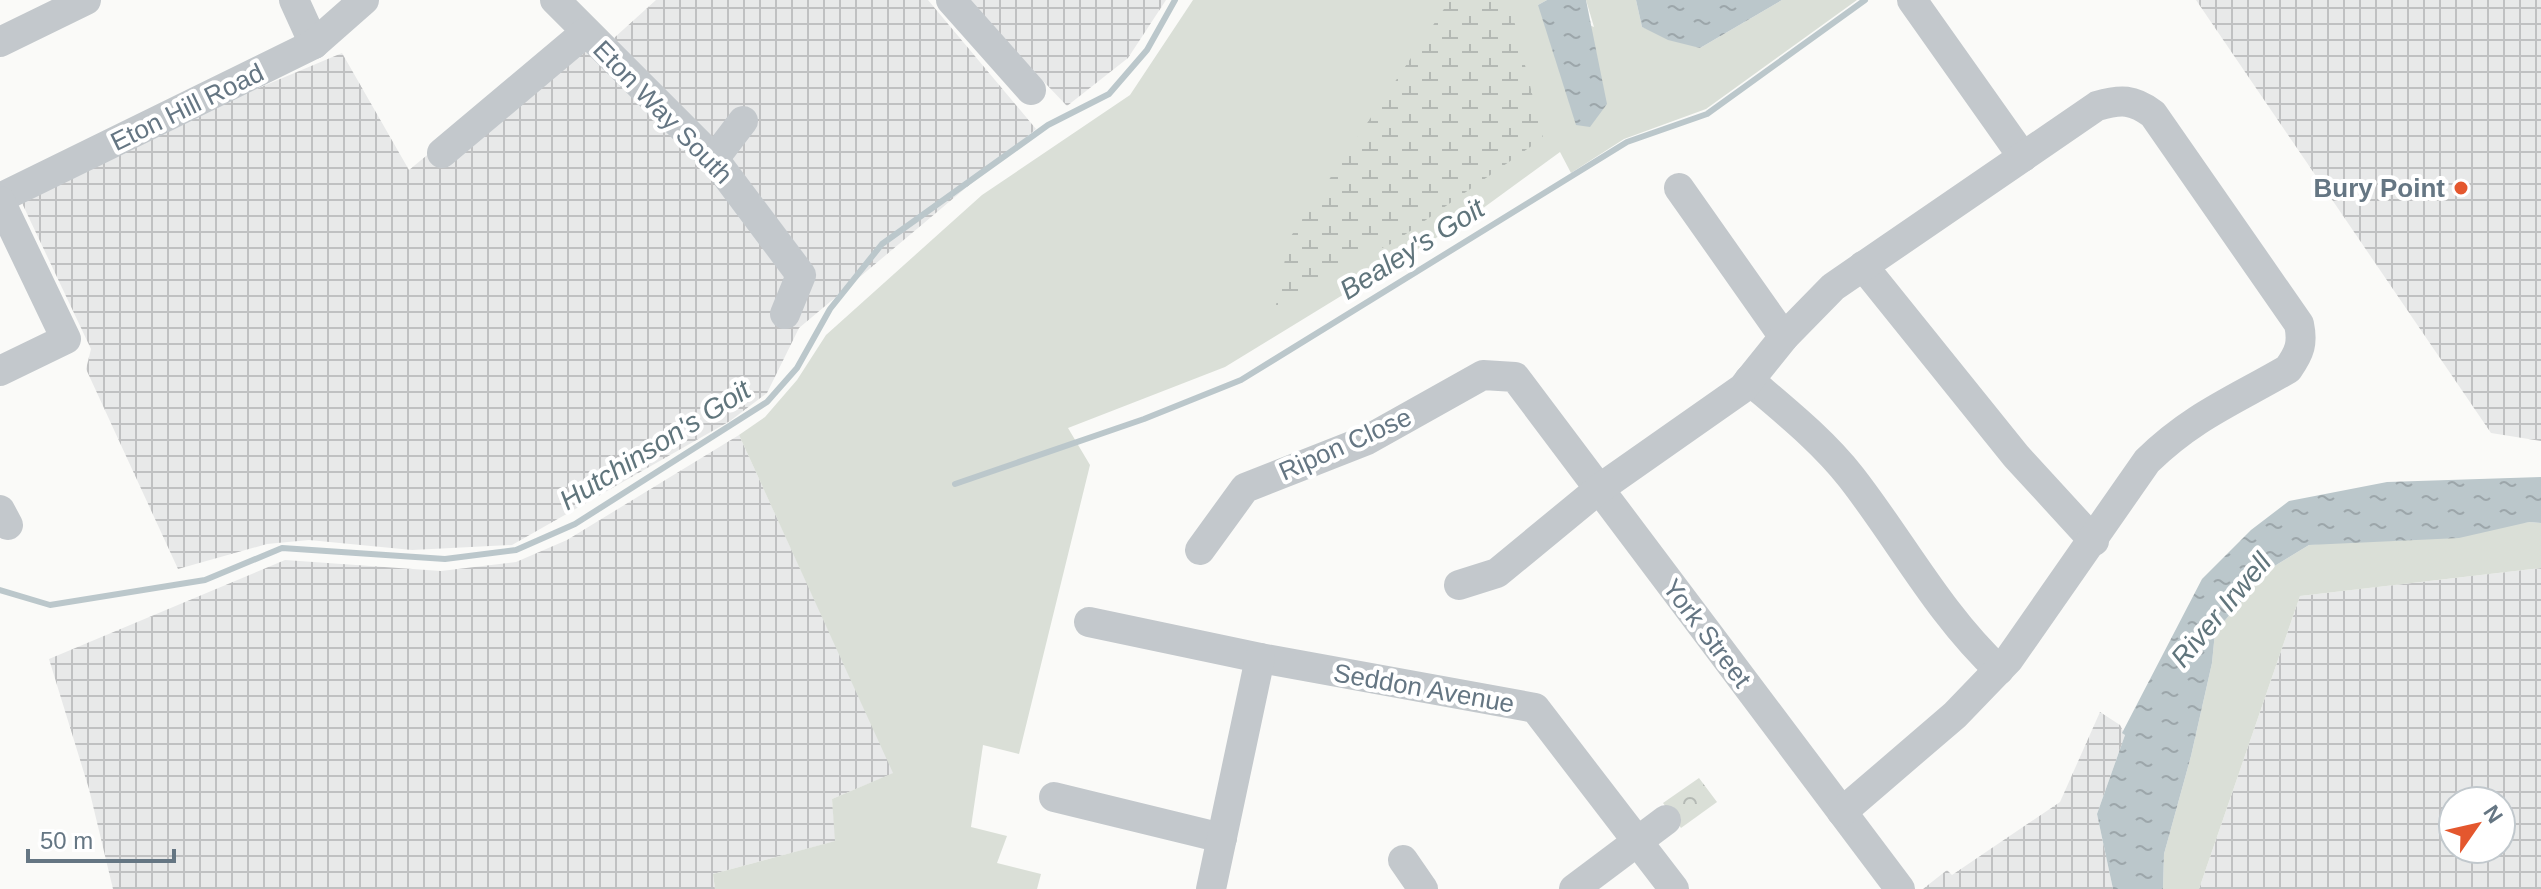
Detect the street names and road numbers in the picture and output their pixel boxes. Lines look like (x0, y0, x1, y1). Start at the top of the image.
street label: Eton Way South (587, 34, 739, 190)
street label: Eton Hill Road (106, 57, 268, 157)
street label: Ripon Close (1274, 401, 1416, 487)
street label: York Street (1657, 573, 1758, 694)
street label: Seddon Avenue (1331, 657, 1517, 719)

